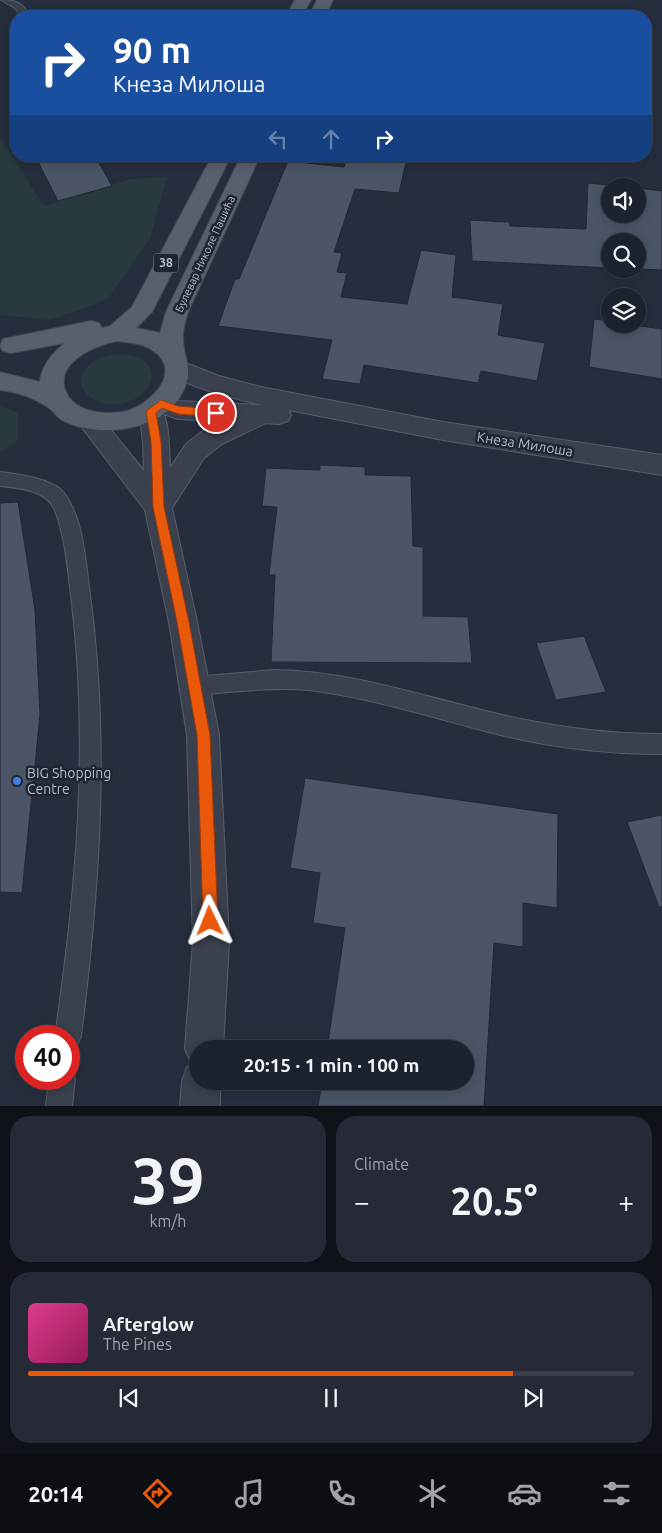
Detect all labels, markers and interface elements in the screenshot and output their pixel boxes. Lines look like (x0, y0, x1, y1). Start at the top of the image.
icon: right (30, 30, 95, 95)
text: 90 m (113, 30, 191, 70)
text: Кнеза Милоша (113, 71, 265, 96)
icon: left (264, 125, 292, 153)
icon: ahead (317, 125, 345, 153)
icon: right (370, 125, 398, 153)
map controls (601, 178, 646, 333)
button: sound (601, 178, 646, 223)
street label: Булевар Николе Пашића (173, 194, 237, 314)
button: search (601, 233, 646, 278)
road number: 38 (154, 254, 178, 272)
button: layers (601, 288, 646, 333)
pin (195, 392, 237, 434)
icon: arrive (202, 399, 230, 427)
street label: Кнеза Милоша (476, 429, 574, 459)
place label: BIG Shopping Centre (27, 765, 111, 797)
marker: BIG Shopping Centre (11, 775, 23, 787)
position arrow (183, 894, 235, 946)
speed limit sign: 40 (15, 1025, 80, 1090)
text: 20:15 · 1 min · 100 m (244, 1054, 419, 1076)
text: 39 (131, 1143, 205, 1216)
text: Climate (354, 1155, 409, 1173)
text: 20.5° (450, 1180, 538, 1222)
text: − (354, 1186, 370, 1217)
text: + (618, 1186, 634, 1217)
text: km/h (150, 1212, 186, 1230)
text: Afterglow (103, 1313, 194, 1335)
text: The Pines (103, 1335, 172, 1353)
icon: previous (115, 1384, 143, 1412)
icon: pause (317, 1384, 345, 1412)
icon: next (519, 1384, 547, 1412)
icon: directions (140, 1476, 175, 1511)
icon: music (232, 1476, 267, 1511)
icon: phone (324, 1476, 359, 1511)
icon: climate (415, 1476, 450, 1511)
icon: car (507, 1476, 542, 1511)
icon: filters (599, 1476, 634, 1511)
text: 20:14 (28, 1481, 83, 1506)

